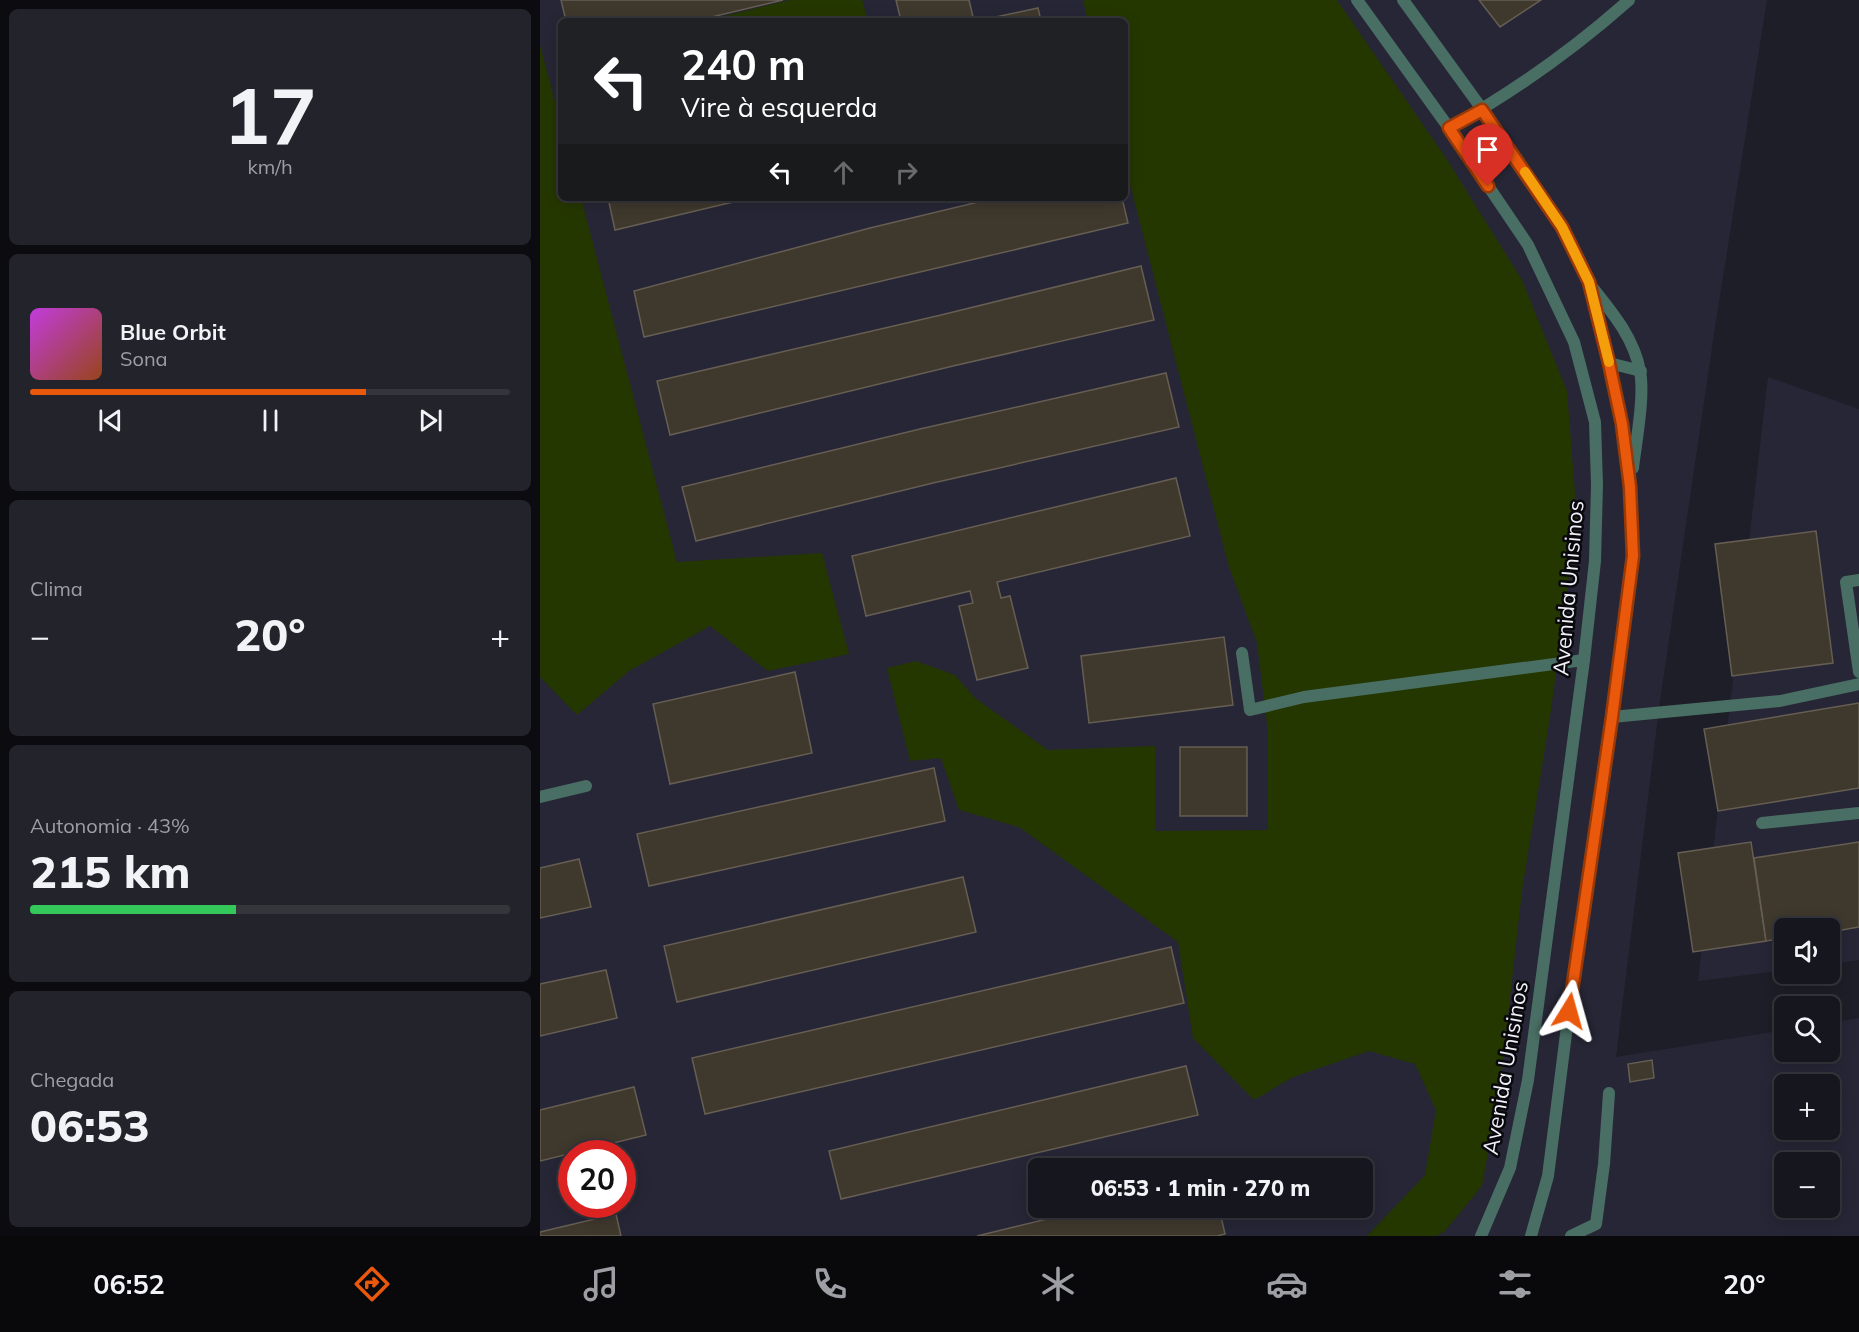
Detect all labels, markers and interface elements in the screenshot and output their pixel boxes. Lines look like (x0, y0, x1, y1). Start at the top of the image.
text: 240 m (681, 38, 806, 91)
icon: left (582, 42, 660, 120)
text: 17 (223, 66, 317, 164)
text: Vire à esquerda (681, 90, 877, 124)
pin (1462, 124, 1513, 186)
icon: arrive (1471, 133, 1504, 166)
text: km/h (247, 154, 293, 179)
icon: left (764, 156, 797, 189)
icon: ahead (827, 156, 860, 189)
icon: right (890, 156, 923, 189)
text: Blue Orbit (120, 318, 226, 346)
text: Sona (120, 346, 168, 371)
icon: previous (94, 404, 127, 437)
icon: pause (254, 404, 287, 437)
icon: next (414, 404, 447, 437)
street label: Avenida Unisinos (1546, 499, 1590, 677)
text: Clima (30, 576, 83, 601)
text: 20° (234, 606, 306, 662)
text: − (30, 615, 50, 656)
text: + (490, 615, 510, 656)
text: Autonomia · 43% (30, 813, 190, 838)
text: 215 km (30, 843, 191, 899)
map controls (1774, 918, 1840, 1218)
button: sound (1774, 918, 1840, 984)
street label: Avenida Unisinos (1476, 979, 1534, 1157)
position arrow (1537, 979, 1601, 1043)
button: search (1774, 996, 1840, 1062)
text: Chegada (30, 1067, 114, 1092)
button: + (1774, 1074, 1840, 1140)
text: 06:53 (30, 1097, 150, 1153)
speed limit sign: 20 (558, 1140, 636, 1218)
button: − (1774, 1152, 1840, 1218)
text: 06:53 · 1 min · 270 m (1091, 1174, 1310, 1202)
icon: directions (351, 1263, 393, 1305)
icon: music (580, 1263, 622, 1305)
icon: phone (809, 1263, 851, 1305)
icon: climate (1037, 1263, 1079, 1305)
icon: car (1266, 1263, 1308, 1305)
icon: filters (1494, 1263, 1536, 1305)
text: 06:52 (93, 1267, 165, 1301)
text: 20° (1723, 1267, 1766, 1301)

